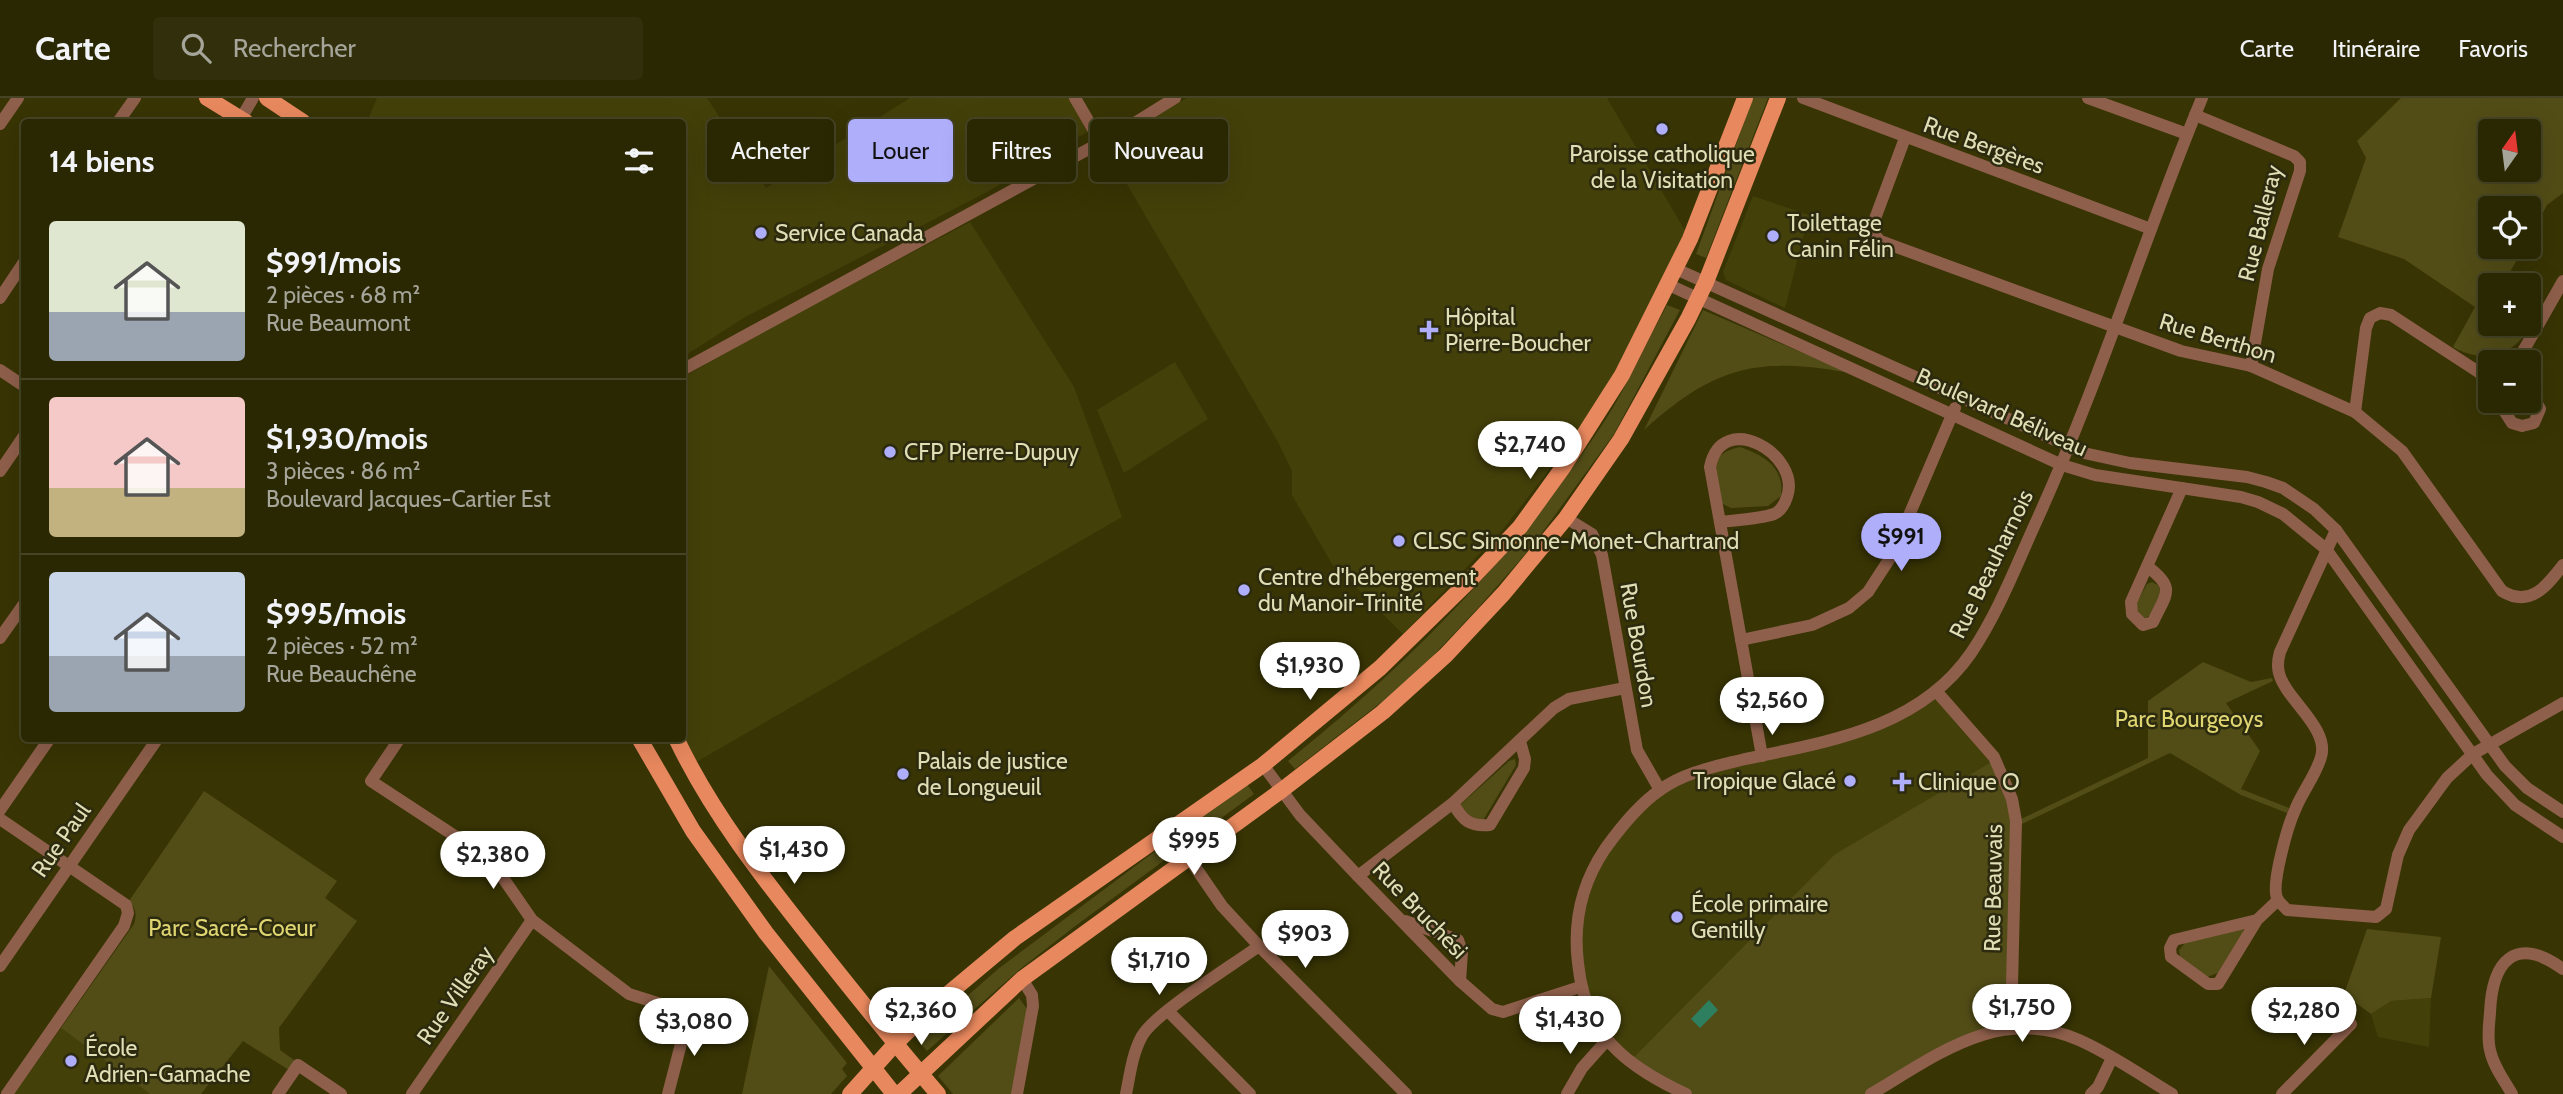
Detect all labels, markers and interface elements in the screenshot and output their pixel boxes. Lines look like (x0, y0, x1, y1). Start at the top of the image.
search box (153, 17, 643, 80)
text: Carte (35, 28, 111, 68)
icon: search (177, 29, 215, 67)
text: Rechercher (233, 32, 356, 64)
text: Carte (2240, 34, 2294, 63)
text: Itinéraire (2332, 34, 2420, 63)
text: Favoris (2458, 34, 2528, 63)
street label: Rue Bergères (1920, 110, 2048, 180)
chip: Acheter (707, 119, 834, 182)
chip: Louer (848, 119, 953, 182)
chip: Filtres (967, 119, 1076, 182)
chip: Nouveau (1090, 119, 1228, 182)
north arrow (2478, 119, 2541, 182)
map controls (2478, 119, 2541, 413)
marker: Paroisse catholique de la Visitation (1654, 121, 1670, 137)
place label: Paroisse catholique de la Visitation (1569, 140, 1755, 194)
icon: filters (620, 142, 658, 180)
text: 14 biens (49, 143, 154, 180)
street label: Rue Balleray (2232, 161, 2288, 284)
button: locate (2478, 196, 2541, 259)
place label: Toilettage Canin Félin (1787, 209, 1894, 263)
place label: Service Canada (775, 219, 924, 247)
marker: Service Canada (753, 225, 769, 241)
marker: Toilettage Canin Félin (1765, 228, 1781, 244)
text: $991/mois (266, 244, 401, 281)
icon: home (105, 249, 189, 333)
button: + (2478, 273, 2541, 336)
text: 2 pièces · 68 m² (266, 281, 420, 309)
place label: Hôpital Pierre-Boucher (1445, 303, 1592, 357)
street label: Rue Berthon (2156, 307, 2280, 369)
text: Rue Beaumont (266, 309, 410, 337)
marker: Hôpital Pierre-Boucher (1419, 320, 1439, 340)
button: − (2478, 350, 2541, 413)
street label: Boulevard Béliveau (1912, 362, 2092, 462)
text: $1,930/mois (266, 420, 428, 457)
pin: $2,740 (1473, 422, 1587, 481)
icon: home (105, 425, 189, 509)
text: $2,740 (1494, 430, 1566, 458)
place label: CFP Pierre-Dupuy (904, 438, 1079, 466)
marker: CFP Pierre-Dupuy (882, 444, 898, 460)
text: 3 pièces · 86 m² (266, 457, 420, 485)
text: Boulevard Jacques-Cartier Est (266, 485, 551, 513)
street label: Rue Beauharnois (1943, 485, 2039, 643)
pin: $991 (1860, 514, 1942, 573)
text: $991 (1877, 522, 1925, 550)
place label: CLSC Simonne-Monet-Chartrand (1413, 527, 1739, 555)
marker: CLSC Simonne-Monet-Chartrand (1391, 533, 1407, 549)
place label: Centre d'hébergement du Manoir-Trinité (1258, 563, 1476, 617)
street label: Rue Bourdon (1614, 580, 1664, 710)
marker: Centre d'hébergement du Manoir-Trinité (1236, 582, 1252, 598)
text: $995/mois (266, 595, 406, 632)
icon: home (105, 600, 189, 684)
text: 2 pièces · 52 m² (266, 632, 418, 660)
pin: $1,930 (1253, 642, 1367, 702)
text: $1,930 (1276, 651, 1344, 679)
text: Rue Beauchêne (266, 660, 417, 688)
pin: $2,560 (1715, 678, 1829, 737)
text: $2,560 (1736, 686, 1808, 714)
park label: Parc Bourgeoys (2115, 705, 2263, 733)
place label: Palais de justice de Longueuil (917, 747, 1068, 801)
marker: Palais de justice de Longueuil (895, 766, 911, 782)
place label: Tropique Glacé (1693, 767, 1836, 795)
place label: Clinique O (1918, 768, 2020, 796)
marker: Clinique O (1892, 772, 1912, 792)
marker: Tropique Glacé (1842, 773, 1858, 789)
street label: Rue Paul (25, 797, 97, 882)
pin: $995 (1153, 818, 1235, 877)
street label: Rue Beauvais (1978, 824, 2008, 952)
pin: $1,430 (737, 826, 851, 886)
text: $995 (1168, 826, 1220, 854)
pin: $2,380 (436, 832, 550, 891)
text: $1,430 (759, 835, 829, 863)
text: $2,380 (456, 840, 530, 868)
street label: Rue Bruchési (1367, 855, 1473, 965)
place label: École primaire Gentilly (1691, 889, 1829, 944)
marker: École primaire Gentilly (1669, 909, 1685, 925)
pin: $903 (1264, 910, 1346, 970)
park label: Parc Sacré-Coeur (148, 914, 316, 942)
text: $903 (1278, 919, 1332, 947)
pin: $1,710 (1102, 937, 1216, 997)
street label: Rue Villeray (411, 940, 499, 1050)
text: $1,710 (1127, 946, 1191, 974)
pin: $1,750 (1965, 984, 2079, 1044)
pin: $2,360 (864, 988, 978, 1047)
pin: $2,280 (2247, 988, 2361, 1047)
text: $1,750 (1988, 993, 2056, 1021)
text: $2,360 (885, 996, 957, 1024)
pin: $1,430 (1513, 996, 1627, 1056)
text: $2,280 (2267, 996, 2341, 1024)
pin: $3,080 (637, 998, 751, 1058)
text: $1,430 (1535, 1005, 1605, 1033)
text: $3,080 (655, 1007, 733, 1035)
place label: École Adrien-Gamache (85, 1033, 251, 1088)
marker: École Adrien-Gamache (63, 1053, 79, 1069)

